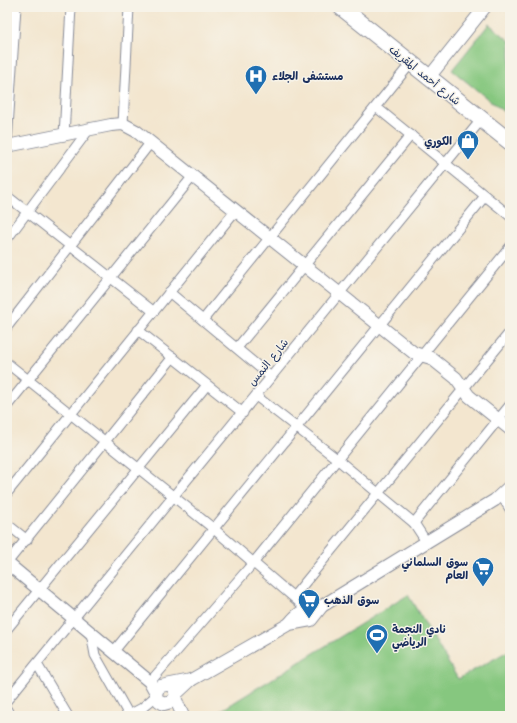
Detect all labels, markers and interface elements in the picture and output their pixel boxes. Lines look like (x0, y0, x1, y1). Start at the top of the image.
street label: شارع أحمد المقريف (385, 42, 464, 110)
hospital icon: مستشفى الجلاء (243, 63, 269, 96)
place label: مستشفى الجلاء (272, 69, 343, 84)
shop icon: الكوري (455, 128, 481, 161)
place label: الكوري (424, 134, 452, 150)
street label: شارع النمس (245, 336, 293, 390)
place label: سوق السلماني العام (402, 555, 468, 584)
supermarket icon: سوق السلماني العام (470, 555, 496, 588)
supermarket icon: سوق الذهب (296, 587, 322, 620)
place label: سوق الذهب (324, 593, 379, 608)
sports icon: نادي النجمة الرياضي (364, 622, 390, 655)
place label: نادي النجمة الرياضي (392, 622, 446, 652)

